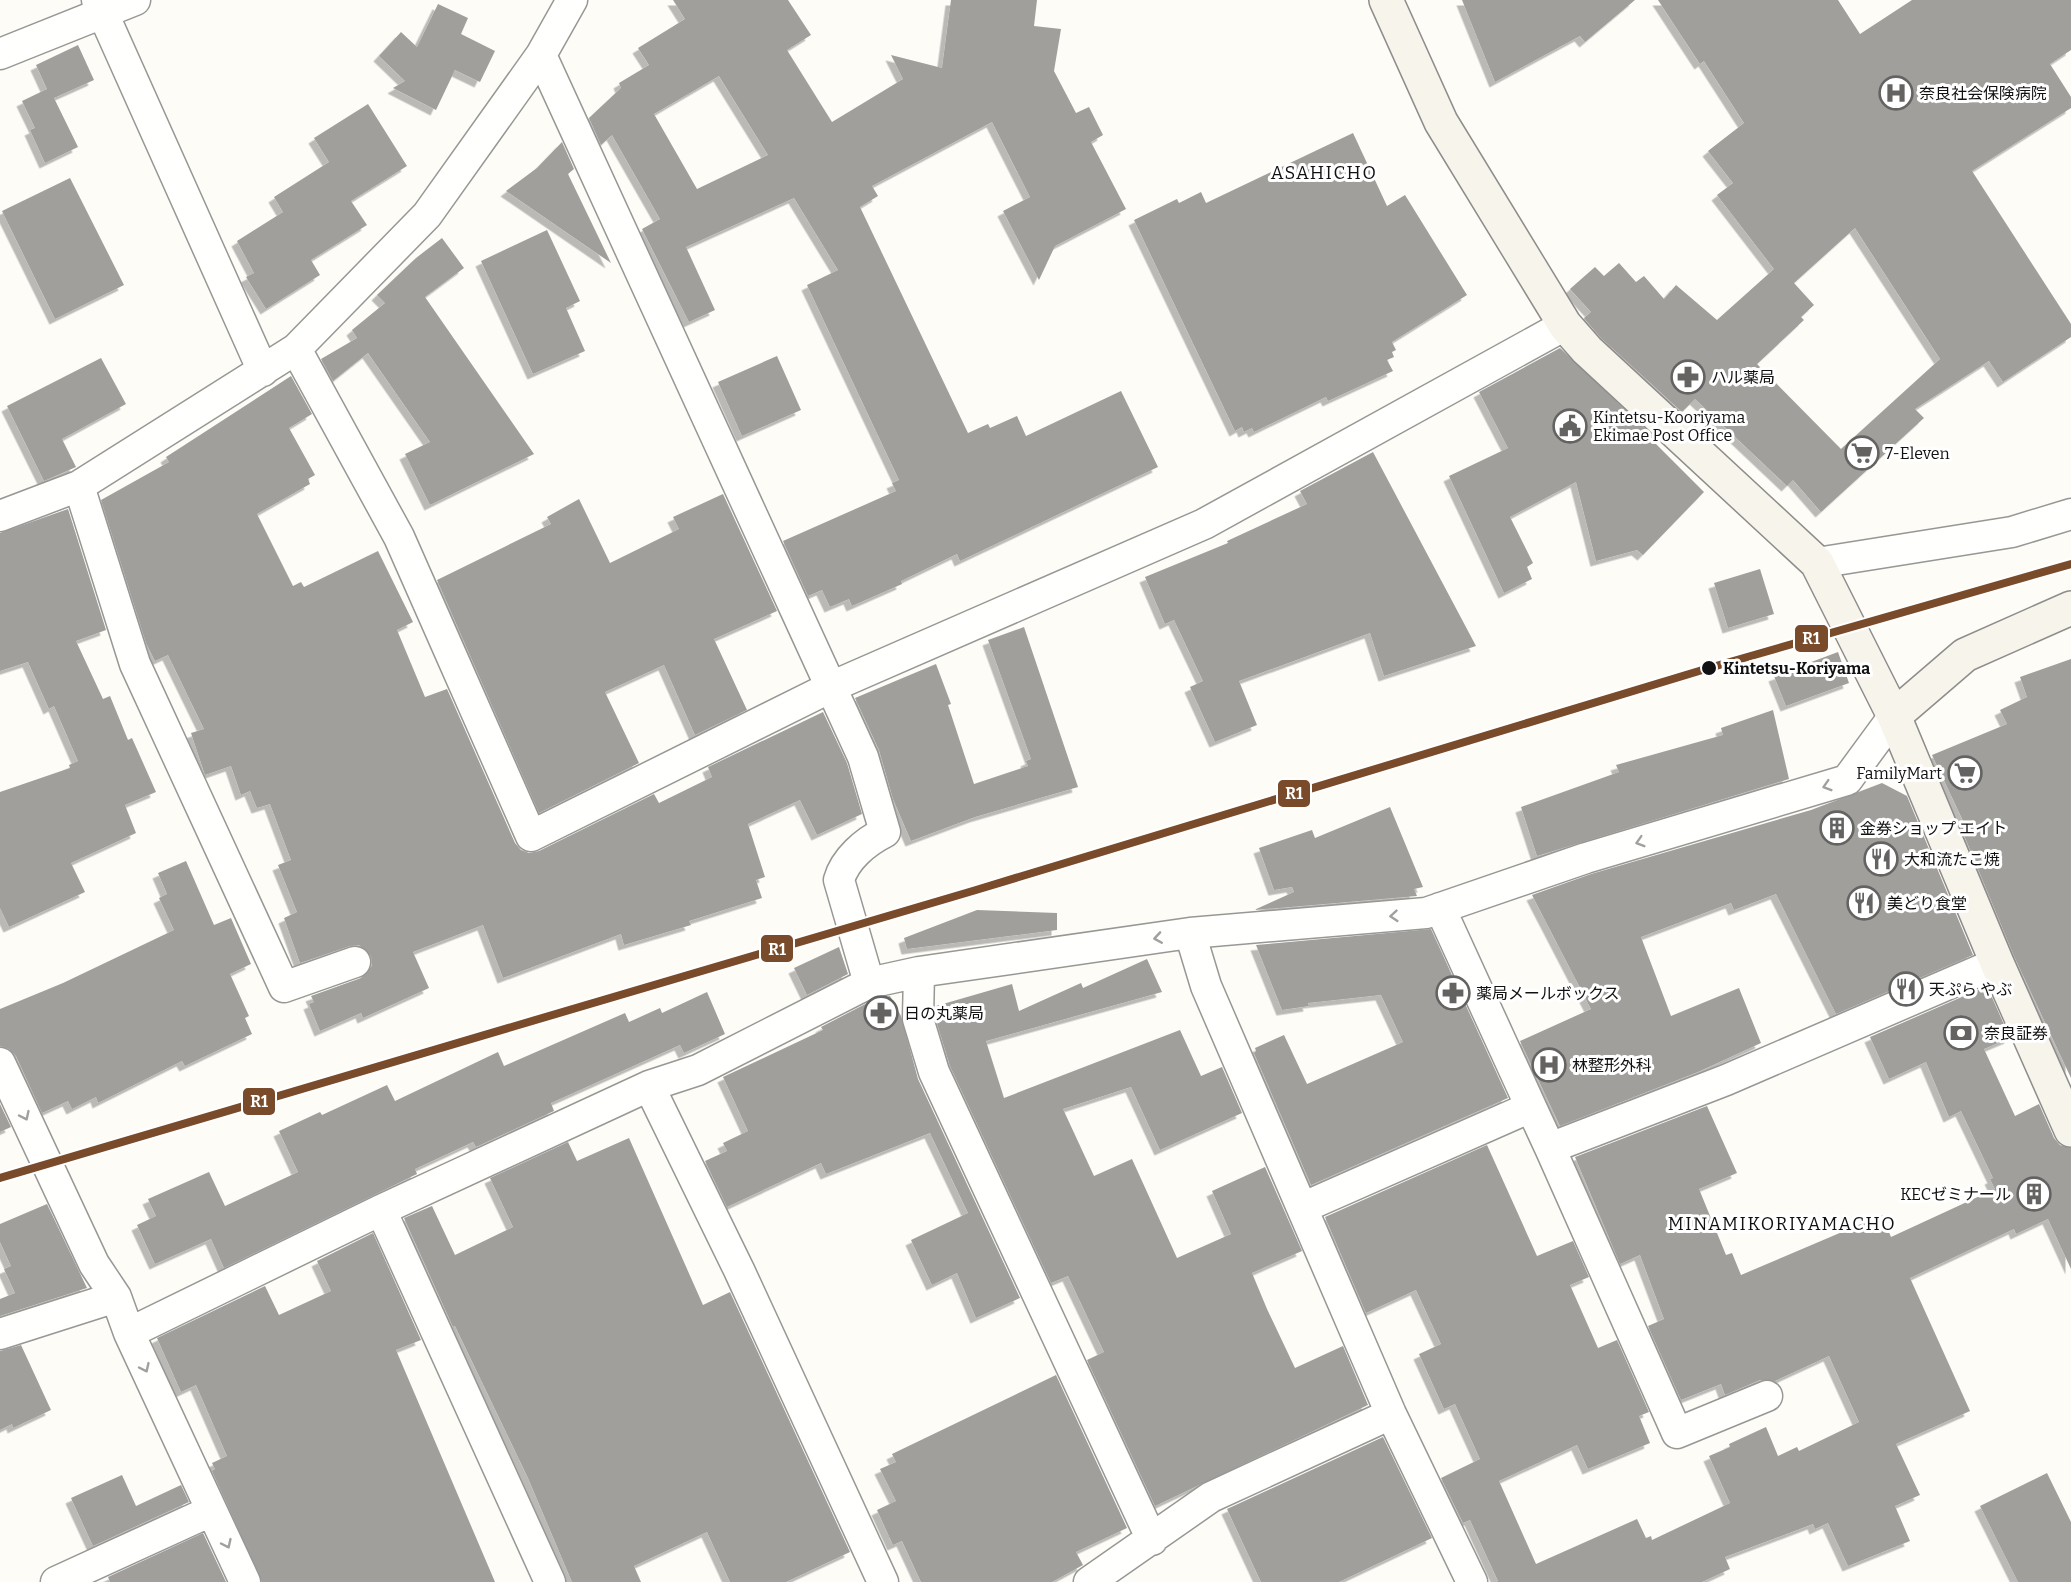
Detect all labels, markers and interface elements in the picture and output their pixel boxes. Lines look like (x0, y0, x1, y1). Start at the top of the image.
hospital icon: 奈良社会保険病院 (1878, 75, 1914, 111)
place label: 奈良社会保険病院 (1919, 84, 2047, 103)
district label: ASAHICHO (1271, 162, 1377, 184)
pharmacy icon: ハル薬局 (1670, 359, 1706, 395)
place label: ハル薬局 (1711, 368, 1775, 387)
public building icon: Kintetsu-Kooriyama Ekimae Post Office (1552, 408, 1588, 444)
place label: Kintetsu-Kooriyama Ekimae Post Office (1593, 408, 1745, 445)
supermarket icon: 7-Eleven (1844, 435, 1880, 471)
place label: 7-Eleven (1885, 444, 1950, 463)
line badge: R1 (1794, 624, 1829, 653)
text: R1 (1802, 629, 1820, 648)
marker: Kintetsu-Koriyama (1700, 659, 1718, 677)
place label: Kintetsu-Koriyama (1723, 659, 1870, 678)
supermarket icon: FamilyMart (1947, 755, 1983, 791)
place label: FamilyMart (1856, 764, 1942, 783)
line badge: R1 (1277, 779, 1311, 808)
one-way arrow (1822, 779, 1833, 791)
text: R1 (1285, 784, 1303, 803)
building icon: 金券ショップ エイト (1819, 810, 1855, 846)
place label: 金券ショップ エイト (1860, 819, 2007, 838)
one-way arrow (1635, 835, 1646, 847)
restaurant icon: 大和流たこ焼 (1863, 841, 1899, 877)
place label: 大和流たこ焼 (1904, 850, 2000, 869)
restaurant icon: 美どり食堂 (1846, 885, 1882, 921)
place label: 美どり食堂 (1887, 894, 1967, 913)
one-way arrow (1389, 909, 1398, 922)
one-way arrow (1153, 932, 1162, 944)
line badge: R1 (760, 934, 794, 963)
text: R1 (768, 940, 786, 959)
restaurant icon: 天ぷら やぶ (1888, 971, 1924, 1007)
pharmacy icon: 薬局メールボックス (1435, 975, 1471, 1011)
place label: 天ぷら やぶ (1929, 980, 2012, 999)
place label: 薬局メールボックス (1476, 984, 1620, 1003)
pharmacy icon: 日の丸薬局 (863, 995, 899, 1031)
place label: 日の丸薬局 (904, 1004, 984, 1023)
bank icon: 奈良証券 (1943, 1015, 1979, 1051)
place label: 奈良証券 (1984, 1024, 2048, 1043)
hospital icon: 林整形外科 (1531, 1047, 1567, 1083)
place label: 林整形外科 (1572, 1056, 1652, 1075)
line badge: R1 (242, 1087, 276, 1116)
text: R1 (250, 1092, 268, 1111)
one-way arrow (17, 1110, 29, 1121)
building icon: KECゼミナール (2016, 1176, 2052, 1212)
place label: KECゼミナール (1900, 1185, 2011, 1204)
district label: MINAMIKORIYAMACHO (1668, 1213, 1896, 1235)
one-way arrow (138, 1361, 150, 1372)
one-way arrow (220, 1538, 232, 1549)

